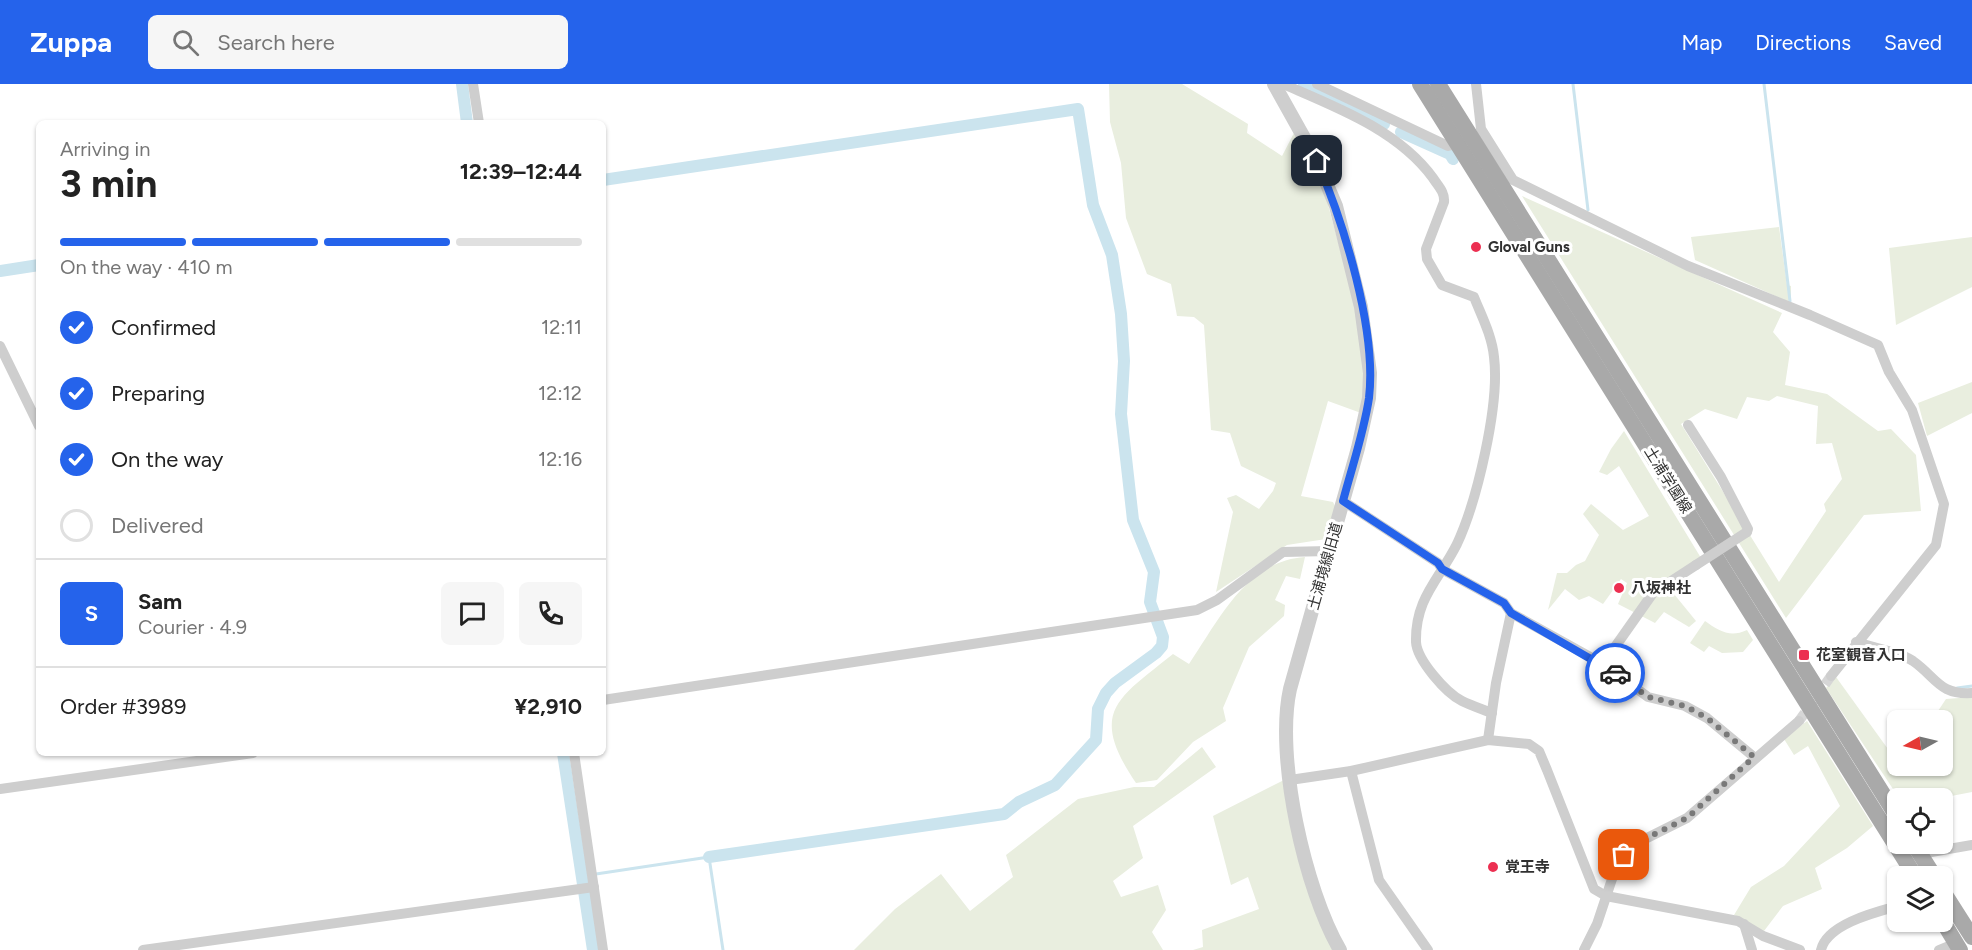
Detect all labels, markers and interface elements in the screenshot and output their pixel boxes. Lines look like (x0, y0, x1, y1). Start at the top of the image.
search box (148, 15, 568, 69)
text: Zuppa (30, 25, 112, 59)
icon: search (169, 26, 202, 59)
text: Search here (217, 29, 335, 56)
text: Map (1681, 30, 1722, 55)
text: Directions (1755, 30, 1851, 55)
text: Saved (1884, 30, 1942, 55)
pin (1291, 135, 1342, 186)
text: Arriving in (60, 137, 150, 161)
icon: home (1300, 144, 1333, 177)
text: 12:39–12:44 (460, 158, 582, 185)
text: 3 min (60, 160, 157, 207)
place label: Gloval Guns (1488, 238, 1570, 256)
marker: Gloval Guns (1469, 240, 1483, 254)
text: On the way · 410 m (60, 255, 233, 279)
icon: check (60, 311, 93, 344)
text: Confirmed (111, 314, 216, 341)
text: 12:11 (541, 315, 582, 339)
icon: check (60, 377, 93, 410)
text: Preparing (111, 380, 205, 407)
text: 12:12 (538, 381, 582, 405)
icon: check (60, 443, 93, 476)
street label: 土浦学園線 (1640, 443, 1696, 517)
text: On the way (111, 446, 223, 473)
text: 12:16 (538, 447, 582, 471)
text: Delivered (111, 512, 204, 539)
street label: 土浦境線旧道 (1304, 520, 1346, 612)
place label: 八坂神社 (1631, 579, 1691, 597)
marker: 八坂神社 (1612, 581, 1626, 595)
button: chat (441, 582, 504, 645)
button: phone (519, 582, 582, 645)
text: Sam (138, 588, 182, 615)
text: S (85, 600, 98, 627)
text: Courier · 4.9 (138, 615, 247, 639)
courier (1585, 643, 1645, 703)
place label: 花室観音入口 (1816, 646, 1906, 664)
marker: 花室観音入口 (1797, 648, 1811, 662)
icon: car (1599, 657, 1632, 690)
text: Order #3989 (60, 693, 187, 720)
text: ¥2,910 (514, 693, 582, 720)
north arrow (1887, 710, 1953, 776)
map controls (1887, 710, 1953, 932)
button: locate (1887, 788, 1953, 854)
pin (1598, 829, 1649, 880)
icon: bag (1607, 838, 1640, 871)
place label: 覚王寺 (1505, 858, 1550, 876)
marker: 覚王寺 (1486, 860, 1500, 874)
button: layers (1887, 866, 1953, 932)

